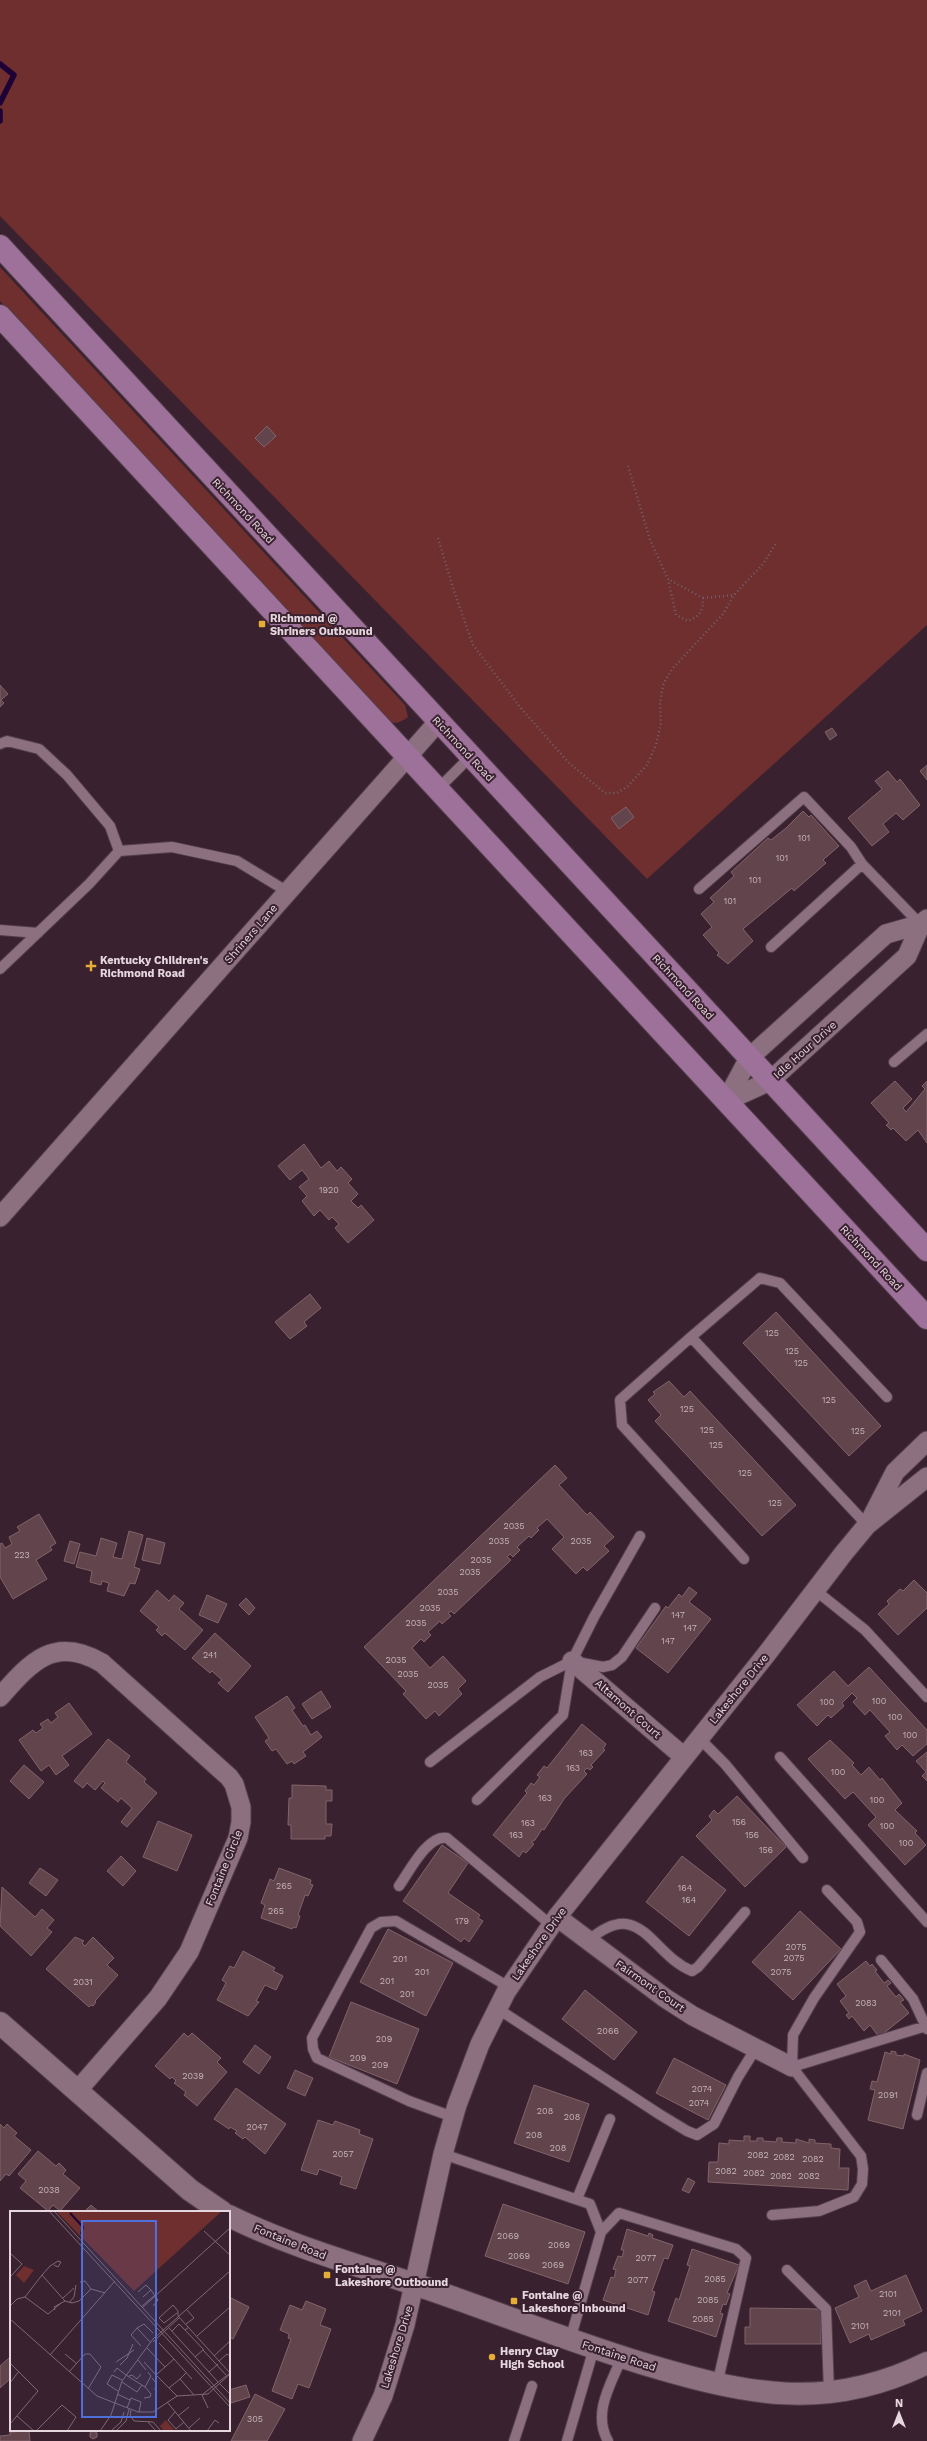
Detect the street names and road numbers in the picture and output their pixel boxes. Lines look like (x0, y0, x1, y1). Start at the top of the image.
street label: Richmond Road (209, 476, 277, 546)
street label: Richmond Road (429, 714, 497, 784)
street label: Shriners Lane (222, 902, 280, 966)
street label: Richmond Road (649, 952, 717, 1022)
street label: Idle Hour Drive (771, 1018, 839, 1082)
street label: Richmond Road (837, 1223, 905, 1293)
street label: Lakeshore Drive (707, 1651, 771, 1727)
street label: Altamont Court (592, 1677, 664, 1741)
street label: Fontaine Circle (203, 1828, 245, 1908)
street label: Lakeshore Drive (509, 1905, 569, 1983)
street label: Fairmont Court (613, 1957, 687, 2015)
street label: Fontaine Road (252, 2222, 328, 2262)
street label: Lakeshore Drive (378, 2304, 416, 2390)
street label: Fontaine Road (580, 2338, 658, 2374)

